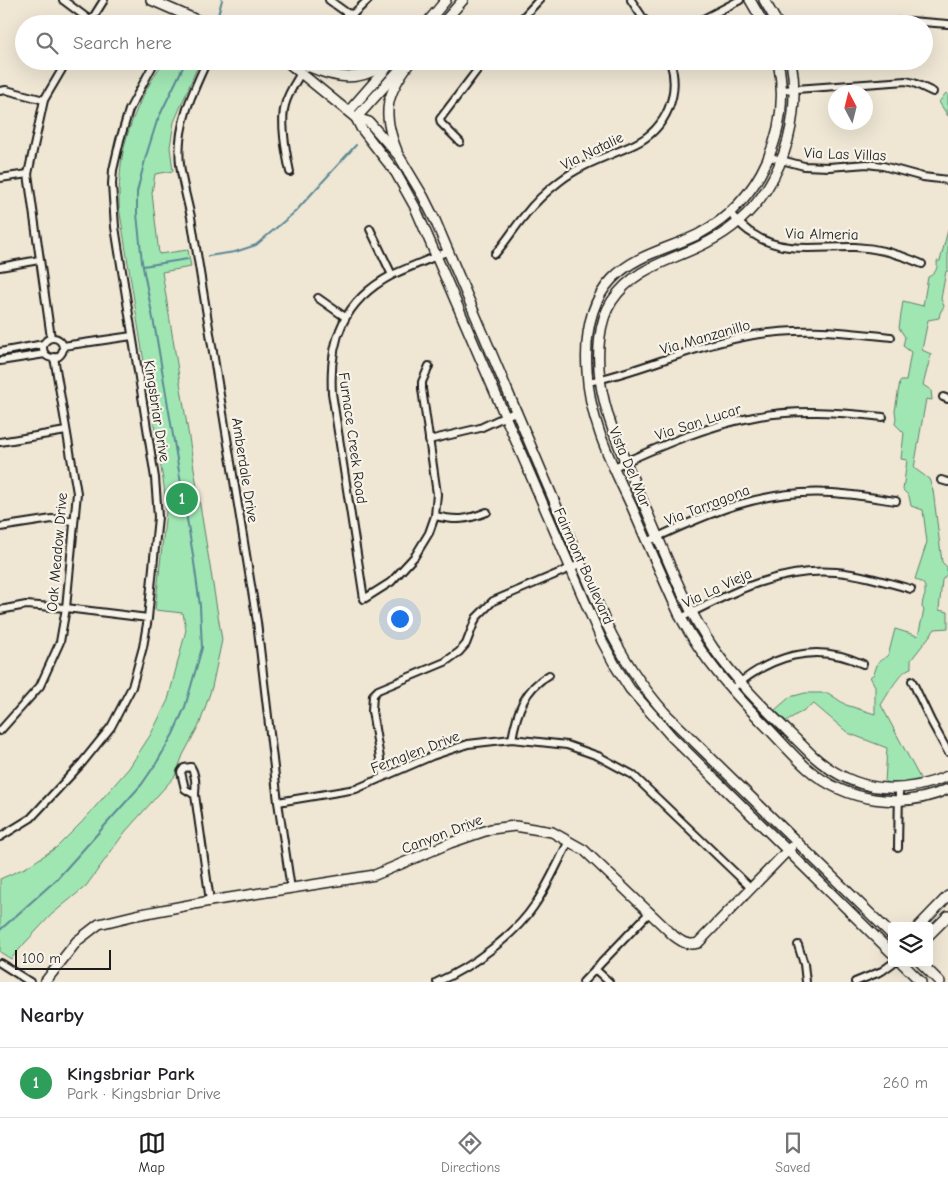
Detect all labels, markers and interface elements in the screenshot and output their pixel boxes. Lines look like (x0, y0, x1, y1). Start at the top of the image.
search box (15, 15, 933, 70)
icon: search (33, 29, 61, 57)
text: Search here (73, 32, 172, 54)
north arrow (828, 85, 873, 130)
street label: Via Natalie (558, 128, 627, 174)
street label: Via Las Villas (803, 144, 887, 164)
street label: Via Almeria (785, 224, 859, 244)
street label: Via Manzanillo (658, 316, 752, 358)
street label: Kingsbriar Drive (140, 359, 174, 464)
street label: Furnace Creek Road (335, 371, 371, 505)
street label: Via San Lucar (653, 400, 743, 444)
street label: Amberdale Drive (228, 416, 262, 524)
street label: Vista Del Mar (605, 424, 655, 510)
pin: 1 (166, 480, 198, 518)
street label: Via Tarragona (662, 481, 752, 529)
street label: Oak Meadow Drive (43, 491, 71, 612)
street label: Fairmont Boulevard (550, 505, 618, 627)
street label: Via La Vieja (679, 564, 755, 612)
your location (387, 606, 413, 632)
street label: Fernglen Drive (368, 727, 463, 777)
street label: Canyon Drive (399, 810, 485, 858)
map controls (888, 922, 933, 967)
button: layers (888, 922, 933, 967)
scale bar (15, 947, 111, 970)
text: 100 m (22, 950, 61, 967)
text: Nearby (20, 1003, 84, 1027)
text: Kingsbriar Park (67, 1063, 195, 1085)
text: 1 (33, 1074, 39, 1092)
text: 260 m (883, 1074, 928, 1092)
text: Park · Kingsbriar Drive (67, 1085, 221, 1103)
tab: Map (138, 1129, 166, 1176)
tab: Directions (441, 1129, 500, 1176)
tab: Saved (775, 1129, 810, 1176)

